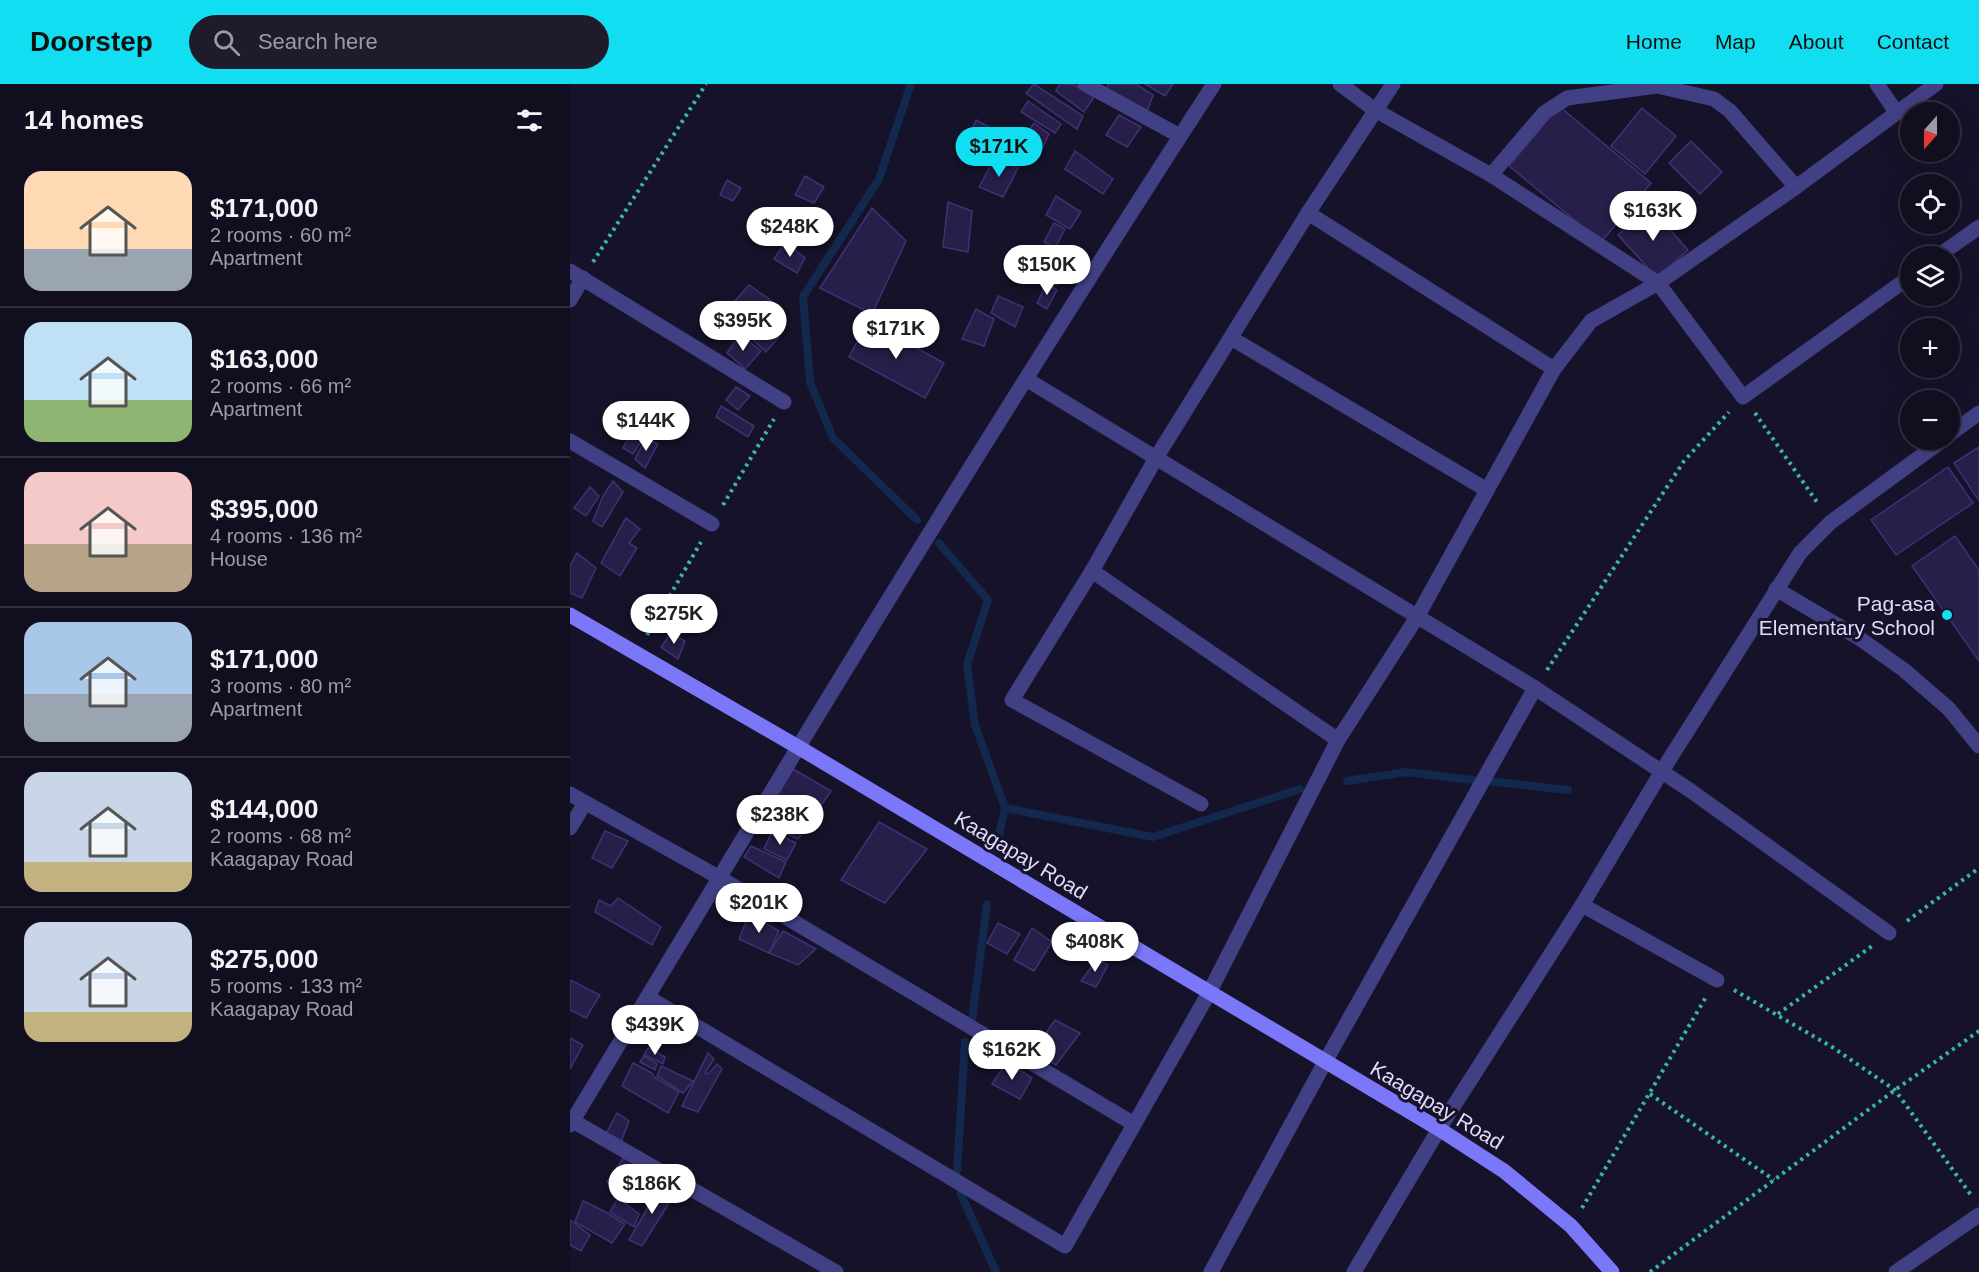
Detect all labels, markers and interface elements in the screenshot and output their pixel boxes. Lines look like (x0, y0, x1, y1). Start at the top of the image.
search box (189, 15, 609, 69)
text: Doorstep (30, 26, 153, 57)
icon: search (210, 26, 243, 59)
text: Search here (258, 29, 378, 54)
text: Home (1626, 30, 1682, 53)
text: Map (1715, 30, 1756, 53)
text: About (1789, 30, 1844, 53)
text: Contact (1877, 30, 1949, 53)
north arrow (1900, 102, 1960, 162)
map controls (1900, 102, 1960, 450)
icon: filters (513, 104, 546, 137)
text: 14 homes (24, 105, 144, 135)
pin: $171K (957, 127, 1041, 178)
text: $171K (970, 135, 1028, 157)
button: locate (1900, 174, 1960, 234)
pin: $163K (1611, 191, 1695, 242)
text: $171,000 (210, 193, 318, 223)
icon: home (72, 195, 144, 267)
text: $163K (1624, 199, 1682, 221)
pin: $248K (748, 207, 832, 258)
text: $248K (761, 215, 819, 237)
text: 2 rooms · 60 m² (210, 224, 351, 246)
pin: $150K (1005, 245, 1089, 296)
button: layers (1900, 246, 1960, 306)
text: Apartment (210, 247, 302, 269)
text: $150K (1018, 253, 1076, 275)
pin: $395K (701, 301, 785, 352)
text: $395K (714, 309, 772, 331)
pin: $171K (854, 309, 938, 360)
text: $171K (867, 317, 925, 339)
button: + (1900, 318, 1960, 378)
text: $163,000 (210, 344, 318, 374)
icon: home (72, 346, 144, 418)
text: 2 rooms · 66 m² (210, 375, 351, 397)
button: − (1900, 390, 1960, 450)
text: Apartment (210, 398, 302, 420)
pin: $144K (604, 401, 688, 452)
text: $144K (617, 409, 675, 431)
text: $395,000 (210, 494, 318, 524)
icon: home (72, 496, 144, 568)
text: 4 rooms · 136 m² (210, 525, 362, 547)
text: House (210, 548, 268, 570)
place label: Pag-asa Elementary School (1759, 592, 1935, 639)
pin: $275K (632, 594, 716, 645)
text: $275K (645, 602, 703, 624)
marker: Pag-asa Elementary School (1940, 608, 1954, 622)
text: $171,000 (210, 644, 318, 674)
icon: home (72, 646, 144, 718)
text: 3 rooms · 80 m² (210, 675, 351, 697)
text: Apartment (210, 698, 302, 720)
text: $144,000 (210, 794, 318, 824)
pin: $238K (738, 795, 822, 846)
icon: home (72, 796, 144, 868)
text: $238K (751, 803, 809, 825)
street label: Kaagapay Road (951, 806, 1091, 904)
text: 2 rooms · 68 m² (210, 825, 351, 847)
text: Kaagapay Road (210, 848, 353, 870)
pin: $201K (717, 883, 801, 934)
text: $201K (730, 891, 788, 913)
pin: $408K (1053, 922, 1137, 973)
text: $408K (1066, 930, 1124, 952)
text: $275,000 (210, 944, 318, 974)
icon: home (72, 946, 144, 1018)
text: 5 rooms · 133 m² (210, 975, 362, 997)
text: Kaagapay Road (210, 998, 353, 1020)
pin: $439K (613, 1005, 697, 1056)
text: $439K (626, 1013, 684, 1035)
pin: $162K (970, 1030, 1054, 1081)
text: $162K (983, 1038, 1041, 1060)
street label: Kaagapay Road (1367, 1056, 1507, 1154)
pin: $186K (610, 1164, 694, 1215)
text: $186K (623, 1172, 681, 1194)

